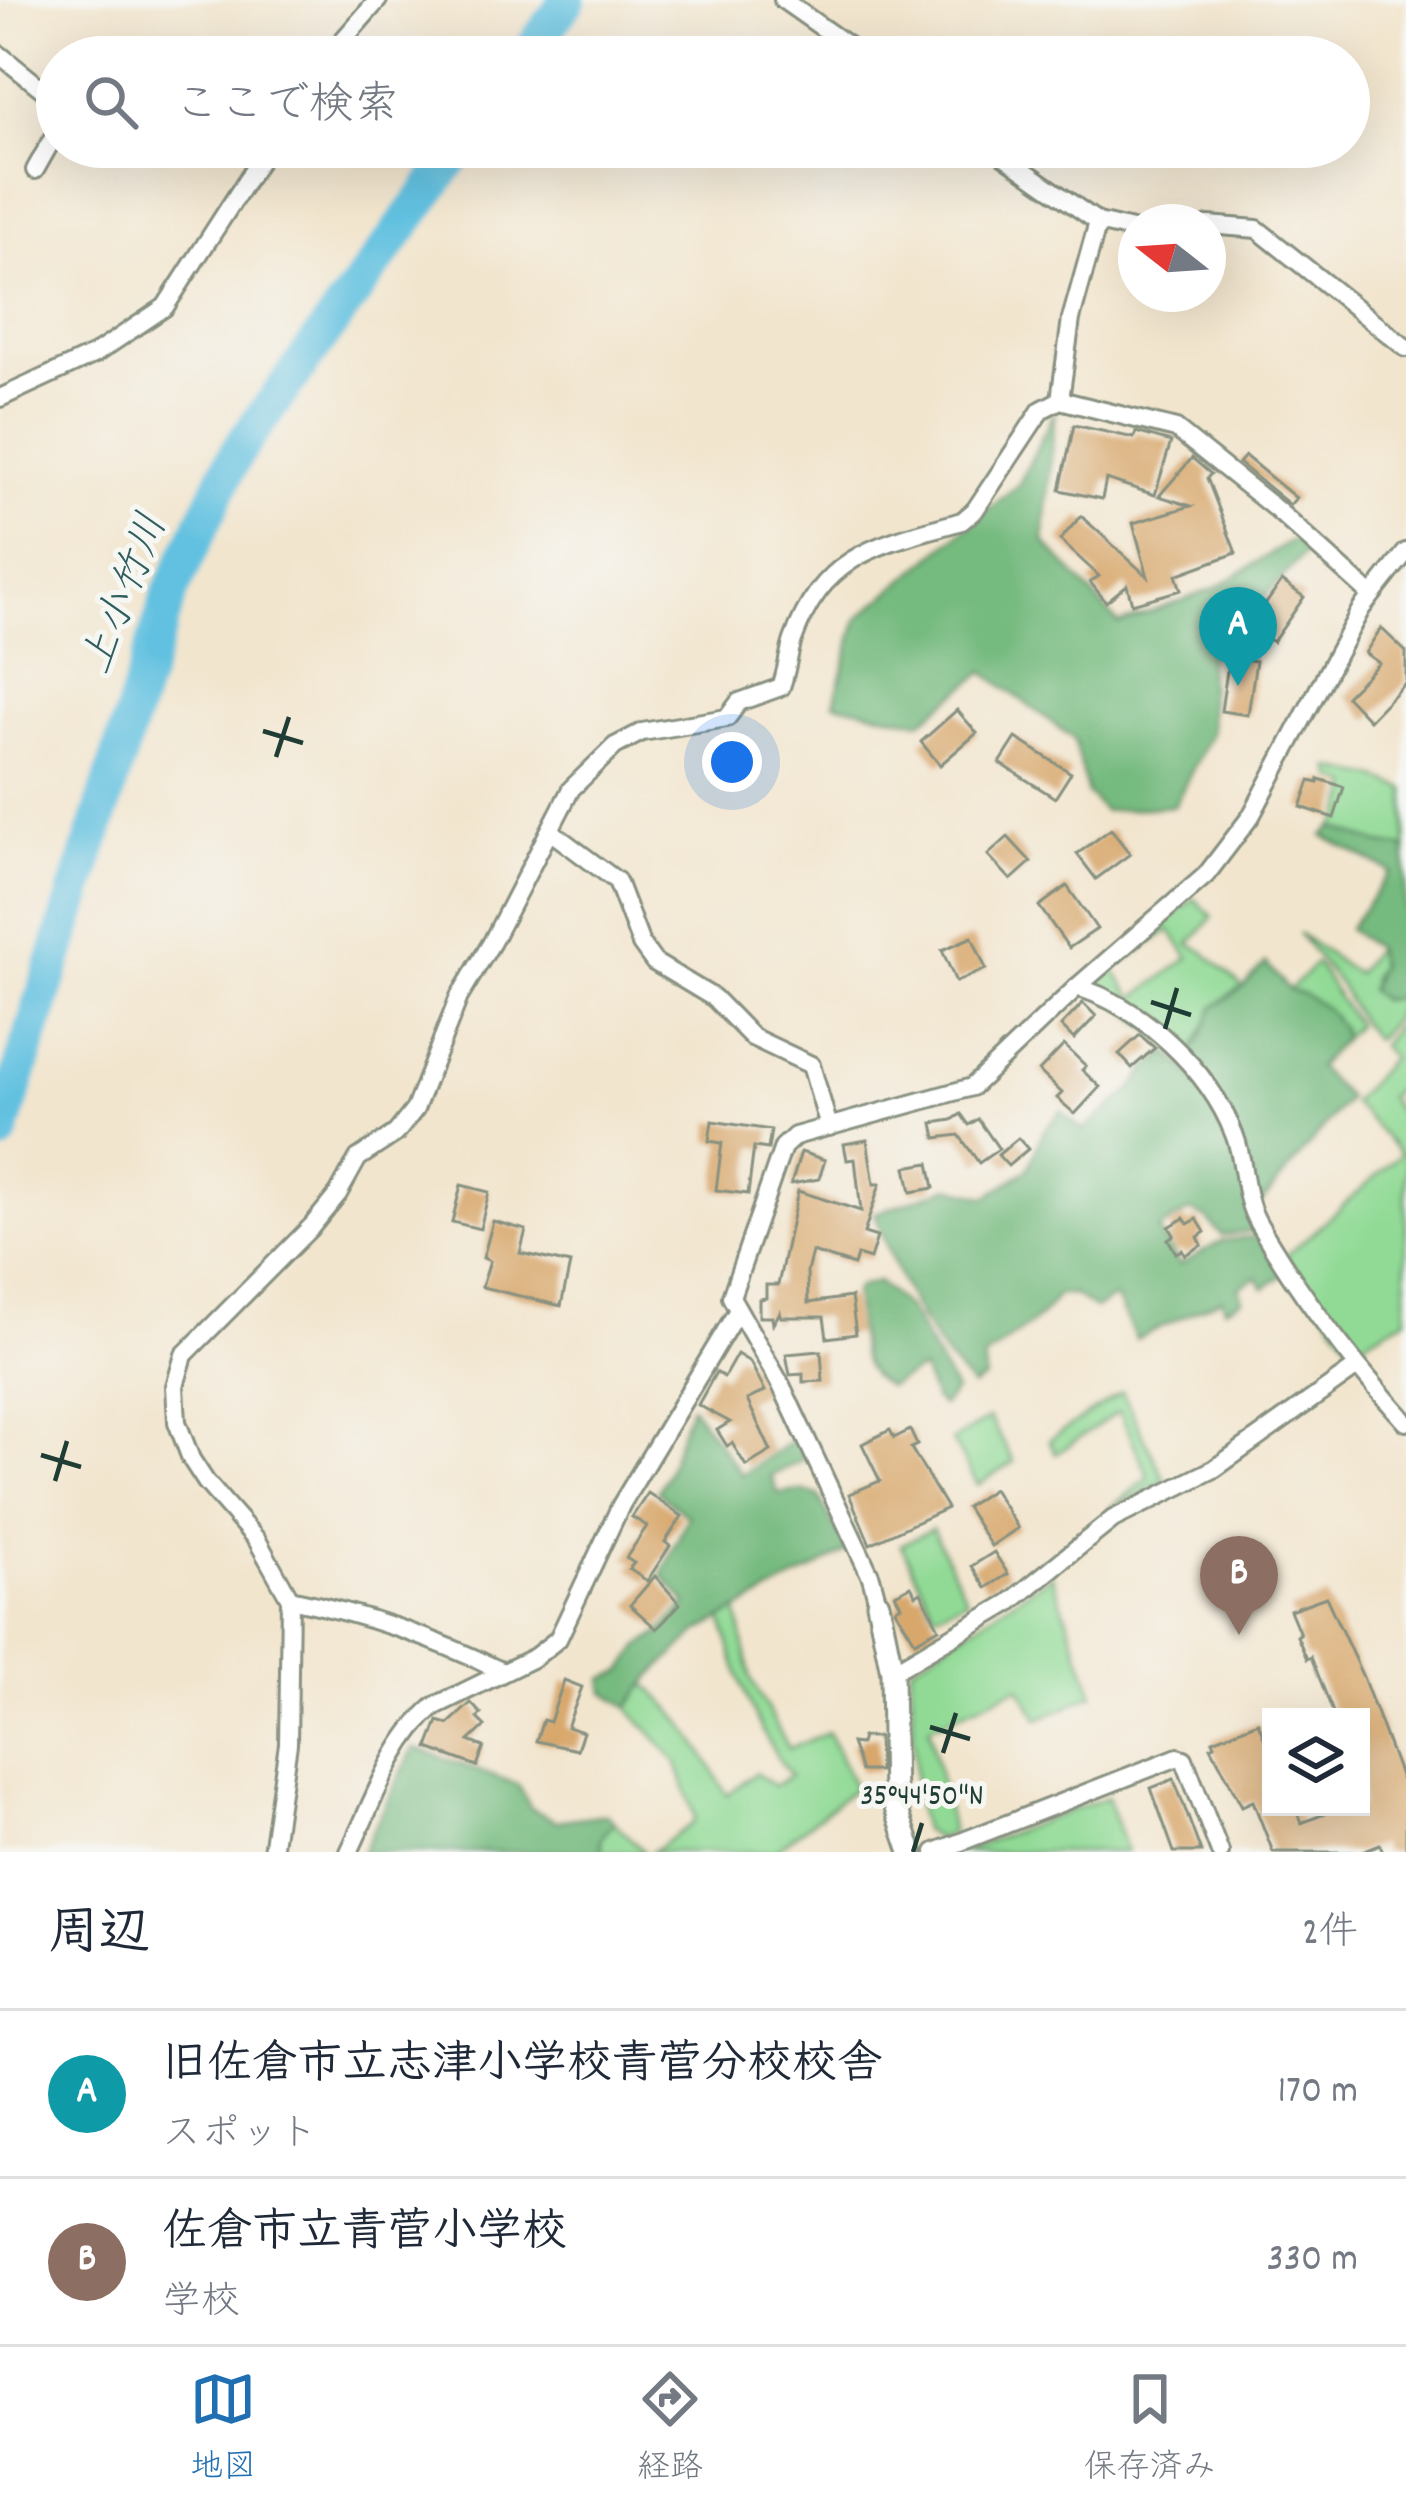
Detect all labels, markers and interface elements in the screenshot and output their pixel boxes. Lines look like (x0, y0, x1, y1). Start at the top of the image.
search box (36, 36, 1370, 168)
icon: search (78, 69, 144, 135)
text: ここで検索 (174, 76, 399, 140)
north arrow (1118, 204, 1226, 312)
water label: 上小竹川 (70, 506, 186, 684)
pin: A (1199, 587, 1277, 686)
your location (702, 732, 762, 792)
pin: B (1200, 1536, 1278, 1635)
map controls (1262, 1708, 1370, 1816)
button: layers (1262, 1708, 1370, 1816)
text: 35°44'50"N (860, 1777, 984, 1820)
text: 周辺 (48, 1901, 150, 1973)
text: 2件 (1302, 1908, 1358, 1963)
text: 旧佐倉市立志津小学校青菅分校校舎 (162, 2035, 882, 2099)
text: A (76, 2066, 98, 2121)
text: 170 m (1278, 2066, 1358, 2121)
text: スポット (162, 2109, 318, 2164)
text: 佐倉市立青菅小学校 (162, 2203, 567, 2267)
text: B (78, 2234, 96, 2289)
text: 330 m (1266, 2234, 1358, 2289)
text: 学校 (162, 2277, 240, 2332)
tab: 地図 (190, 2366, 256, 2493)
tab: 経路 (637, 2366, 703, 2493)
tab: 保存済み (1084, 2366, 1216, 2493)

